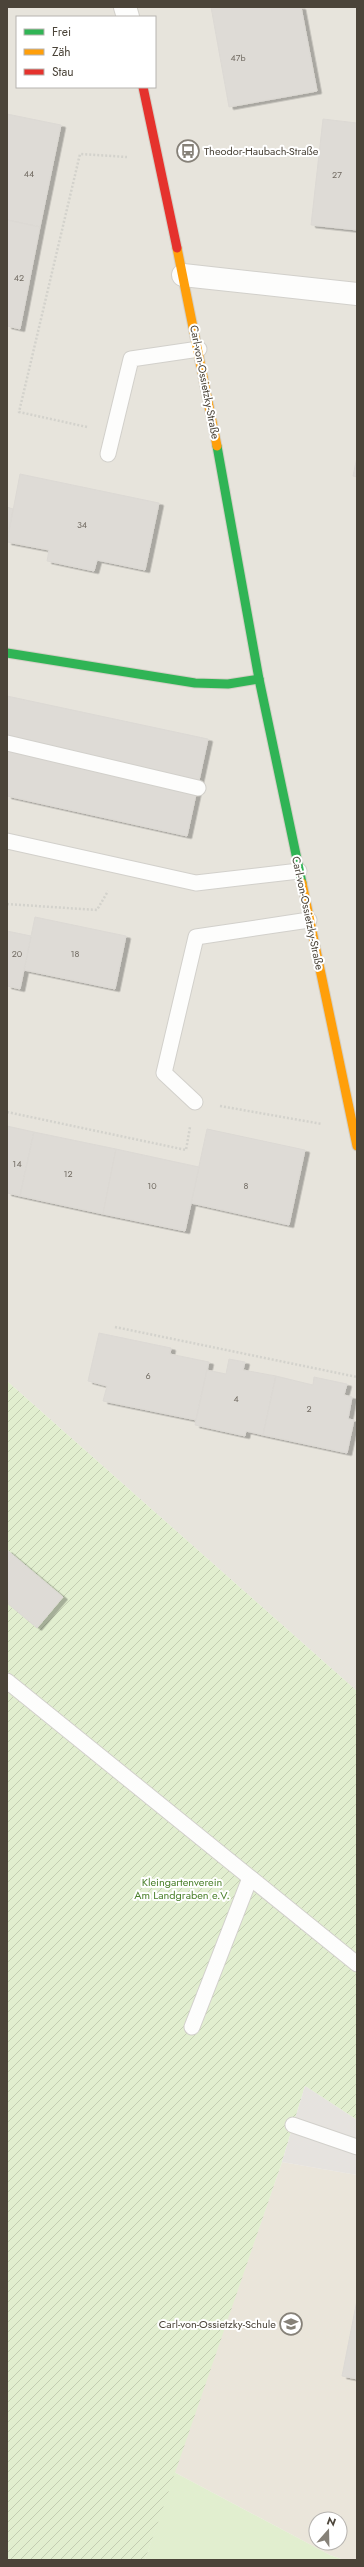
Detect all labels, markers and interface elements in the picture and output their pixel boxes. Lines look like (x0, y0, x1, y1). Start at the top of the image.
legend (16, 16, 156, 88)
text: Frei (52, 23, 71, 41)
text: Zäh (52, 43, 71, 61)
house number: 47b (230, 51, 246, 64)
text: Stau (52, 63, 74, 81)
bus stop icon: Theodor-Haubach-Straße (175, 138, 201, 164)
place label: Theodor-Haubach-Straße (204, 143, 319, 159)
house number: 44 (24, 167, 34, 180)
house number: 27 (332, 168, 342, 181)
house number: 42 (14, 271, 24, 284)
street label: Carl-von-Ossietzky-Straße (186, 324, 224, 441)
house number: 34 (77, 518, 87, 531)
street label: Carl-von-Ossietzky-Straße (288, 855, 328, 972)
house number: 20 (12, 947, 23, 960)
house number: 18 (71, 947, 80, 960)
house number: 14 (12, 1157, 22, 1170)
house number: 12 (63, 1167, 73, 1180)
house number: 10 (147, 1179, 157, 1192)
house number: 8 (244, 1179, 249, 1192)
house number: 6 (145, 1369, 151, 1382)
house number: 4 (233, 1392, 239, 1405)
house number: 2 (306, 1402, 312, 1415)
park label: Kleingartenverein Am Landgraben e.V. (134, 1874, 230, 1903)
school or university icon: Carl-von-Ossietzky-Schule (278, 2311, 304, 2337)
place label: Carl-von-Ossietzky-Schule (159, 2316, 276, 2332)
north arrow (308, 2511, 348, 2551)
text: N (325, 2513, 338, 2531)

